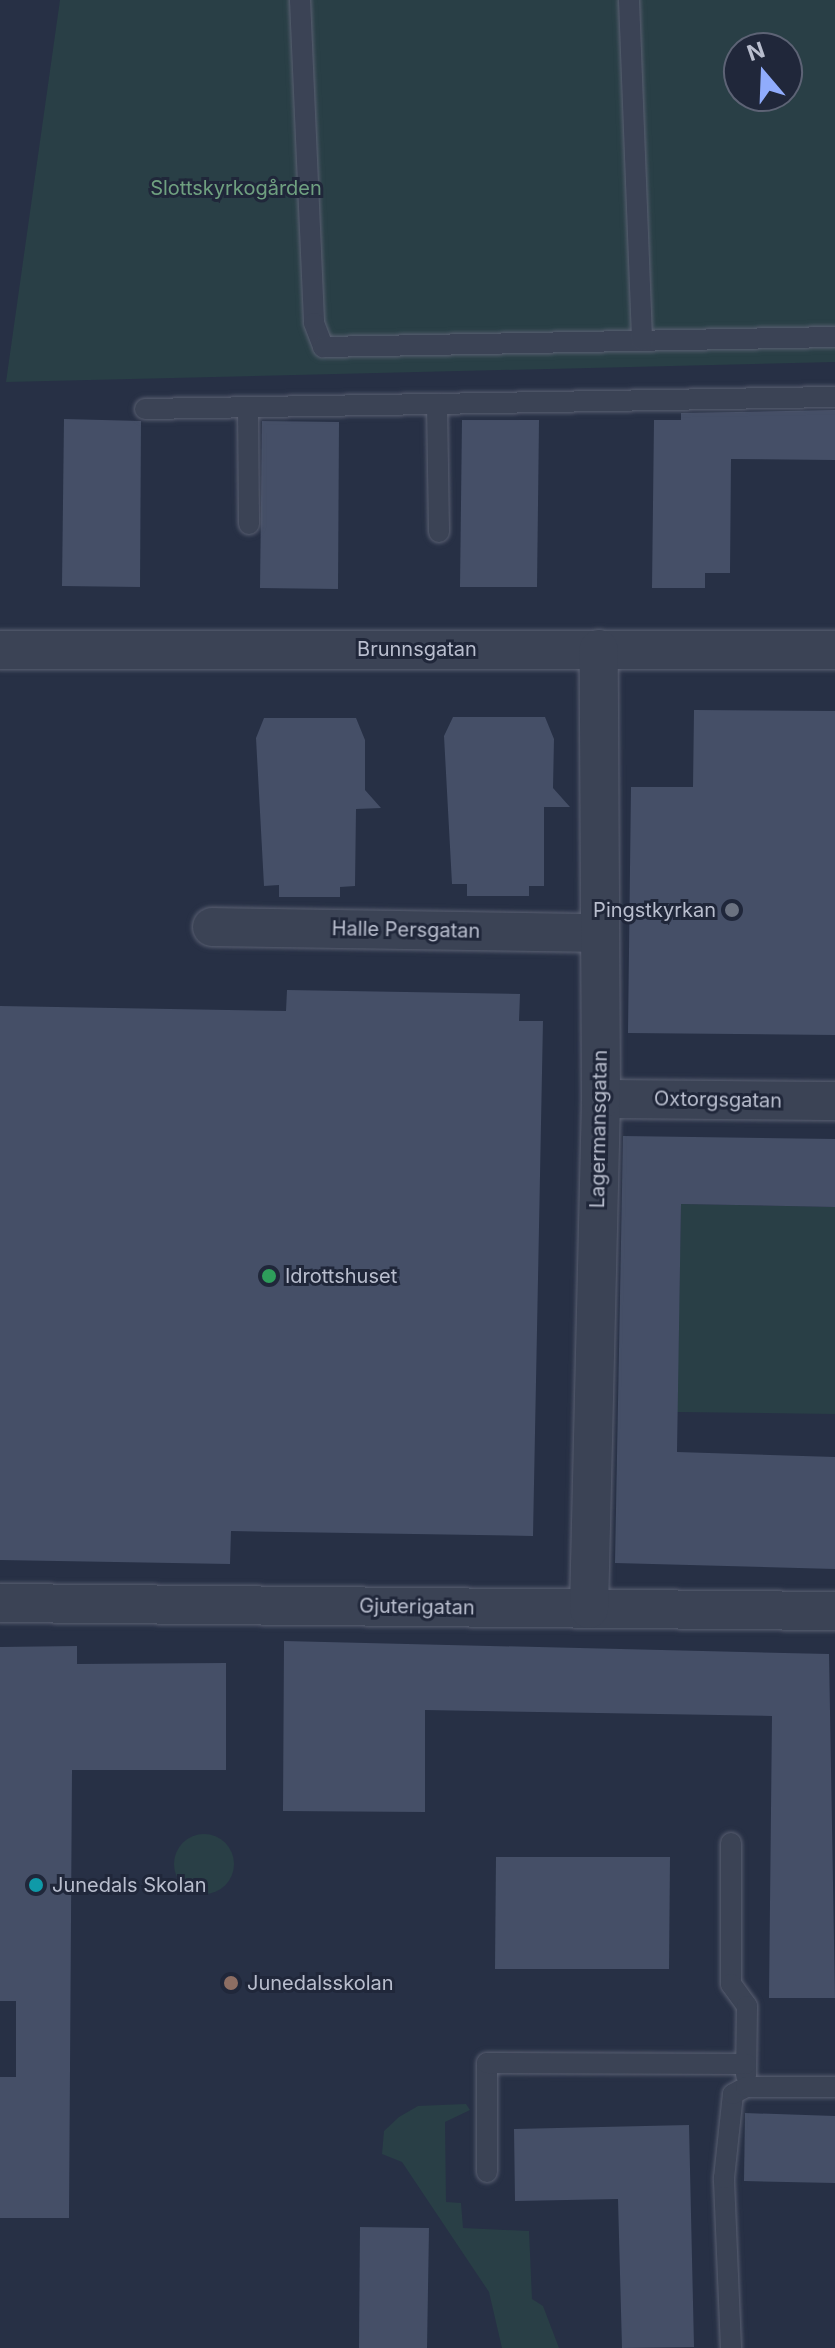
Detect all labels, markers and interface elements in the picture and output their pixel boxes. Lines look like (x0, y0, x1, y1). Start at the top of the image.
north arrow (723, 32, 803, 112)
text: N (744, 36, 768, 66)
park label: Slottskyrkogården (150, 176, 322, 200)
street label: Brunnsgatan (357, 637, 477, 661)
place label: Pingstkyrkan (593, 898, 716, 922)
marker: Pingstkyrkan (723, 901, 741, 919)
street label: Halle Persgatan (331, 917, 481, 943)
street label: Lagermansgatan (586, 1049, 612, 1209)
street label: Oxtorgsgatan (654, 1087, 782, 1113)
place label: Idrottshuset (285, 1264, 397, 1288)
marker: Idrottshuset (260, 1267, 278, 1285)
street label: Gjuterigatan (359, 1594, 475, 1620)
place label: Junedals Skolan (52, 1873, 206, 1897)
marker: Junedals Skolan (27, 1876, 45, 1894)
place label: Junedalsskolan (247, 1971, 394, 1995)
marker: Junedalsskolan (222, 1974, 240, 1992)

